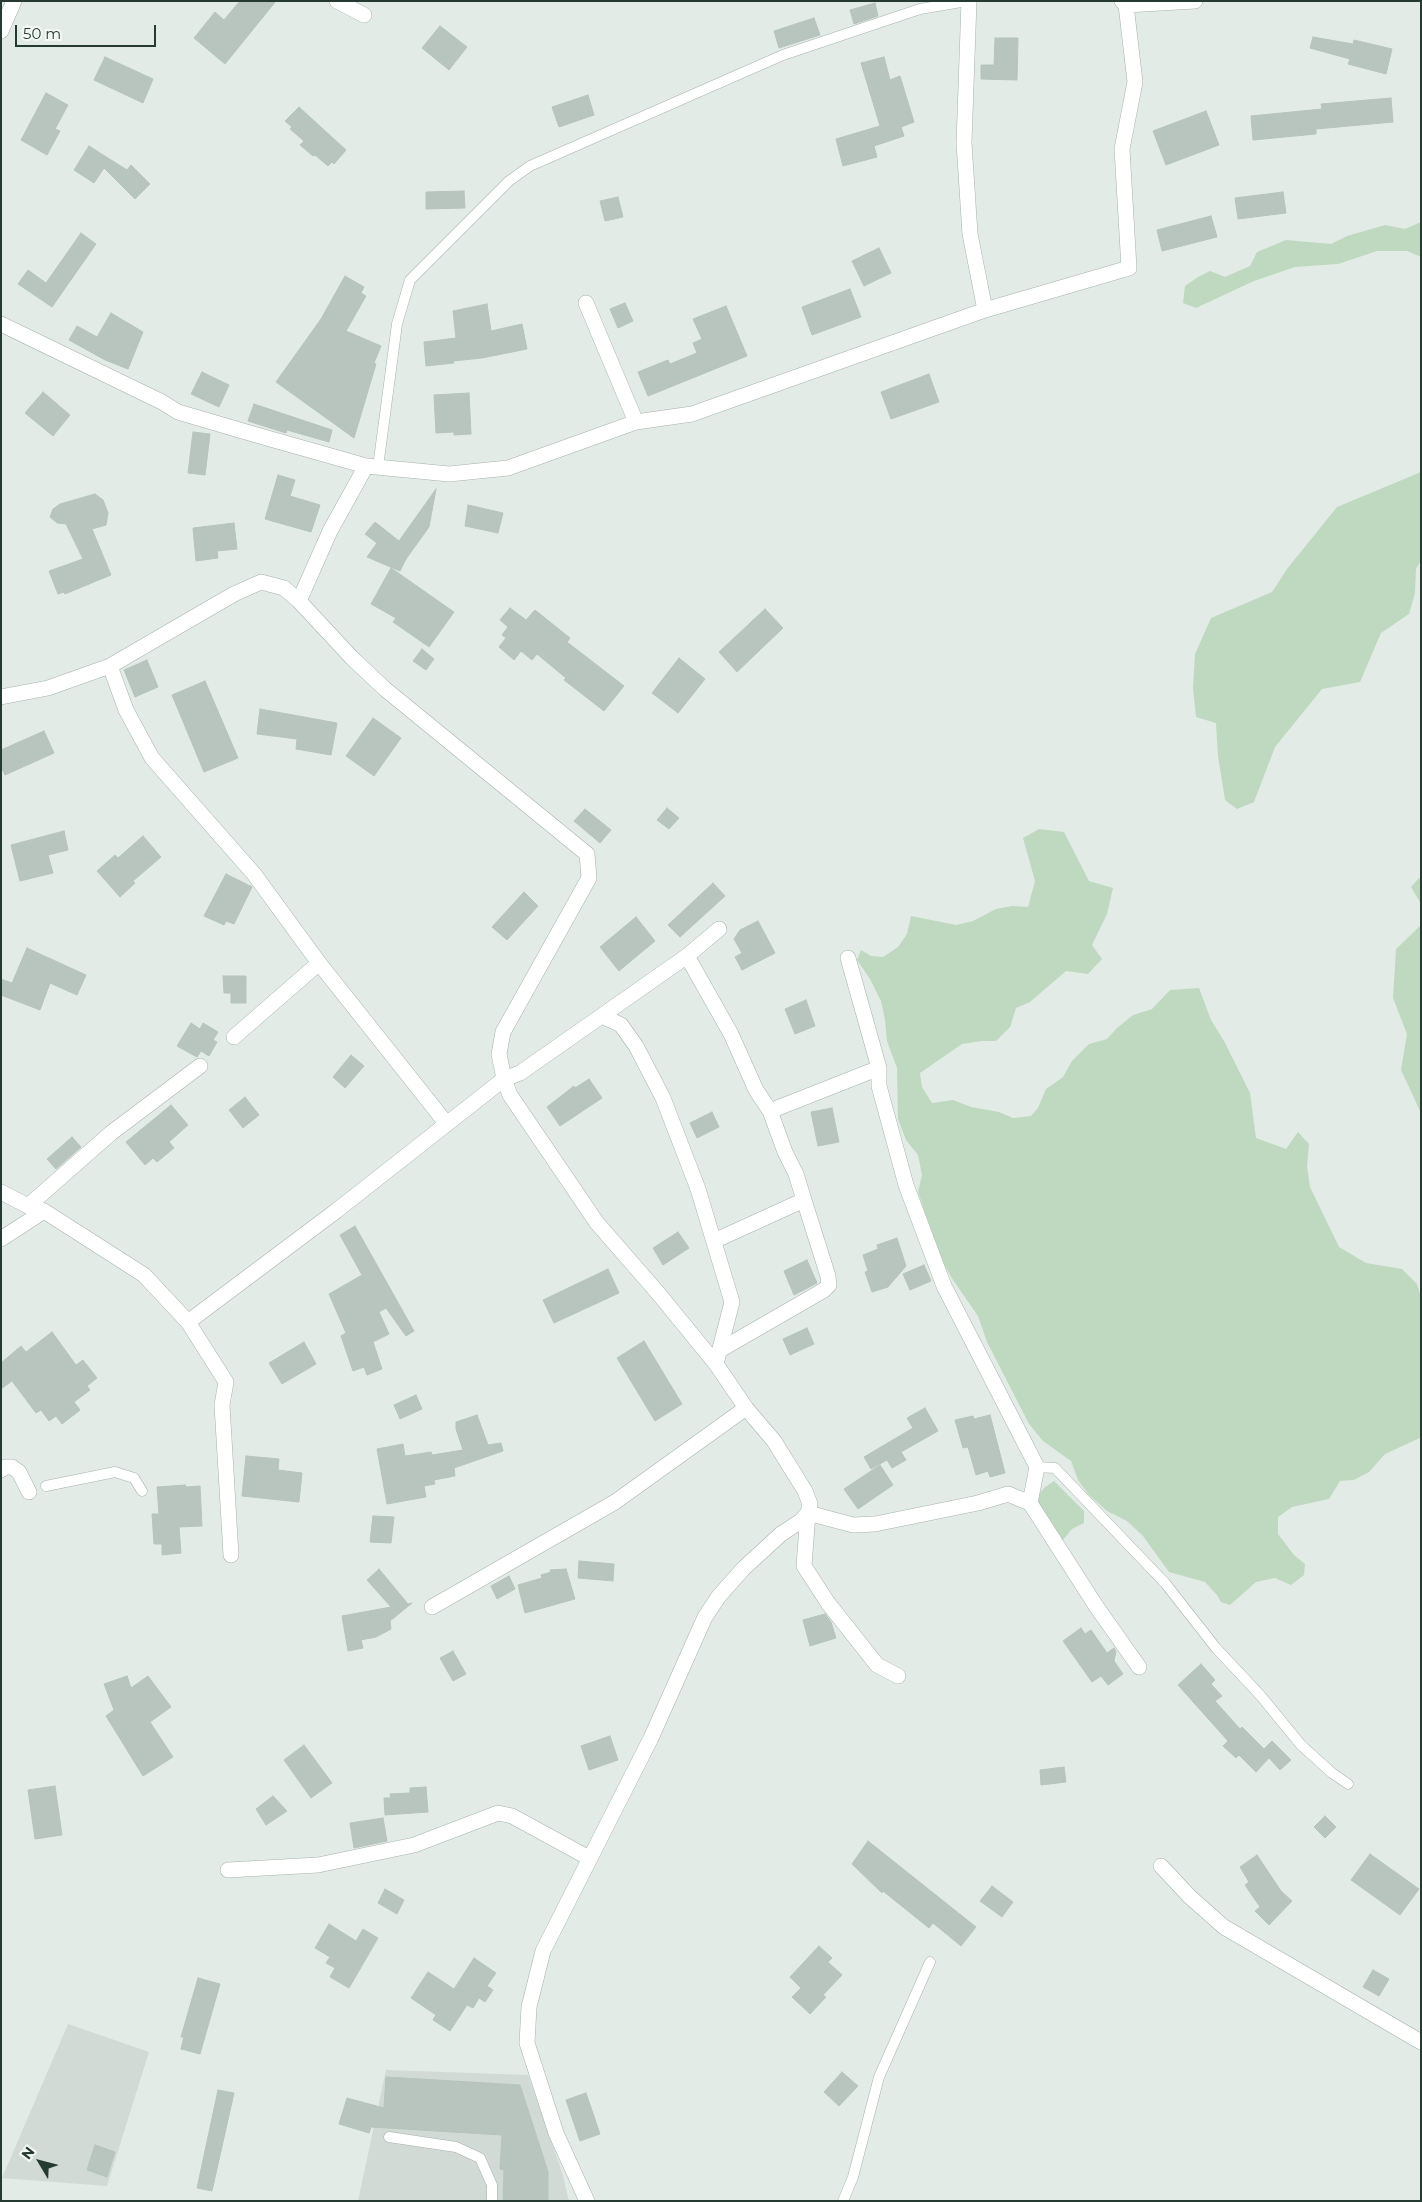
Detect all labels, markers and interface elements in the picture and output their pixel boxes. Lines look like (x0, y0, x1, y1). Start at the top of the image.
scale bar (18, 15, 159, 47)
text: 50 m (23, 24, 61, 43)
north arrow (15, 2137, 65, 2187)
text: N (17, 2143, 39, 2163)

